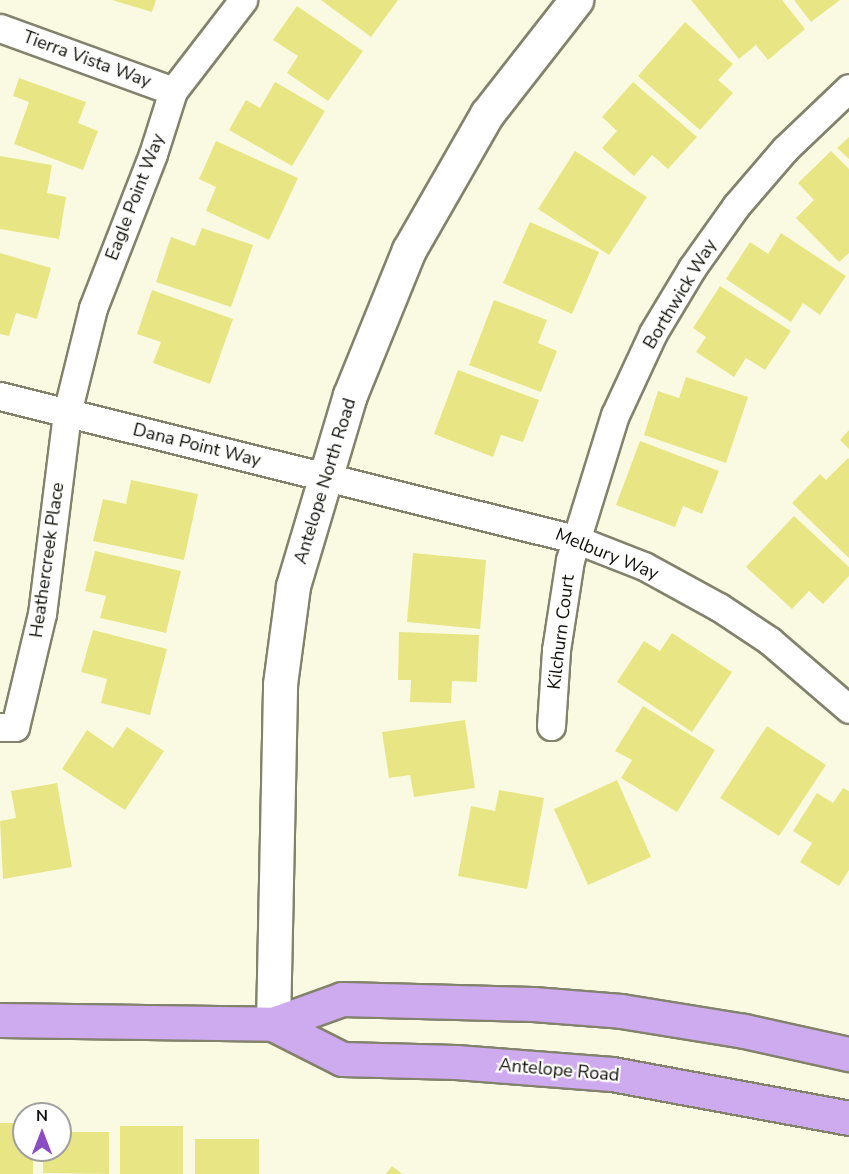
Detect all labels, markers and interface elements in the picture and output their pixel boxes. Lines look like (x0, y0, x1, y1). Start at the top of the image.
street label: Tierra Vista Way (20, 26, 154, 92)
street label: Eagle Point Way (101, 131, 169, 263)
street label: Borthwick Way (639, 235, 721, 353)
street label: Antelope North Road (289, 395, 361, 567)
street label: Dana Point Way (131, 419, 263, 471)
street label: Heathercreek Place (25, 481, 69, 639)
street label: Melbury Way (552, 524, 662, 584)
street label: Kilchurn Court (543, 573, 579, 691)
street label: Antelope Road (498, 1054, 620, 1086)
north arrow (12, 1102, 72, 1162)
text: N (36, 1105, 48, 1127)

